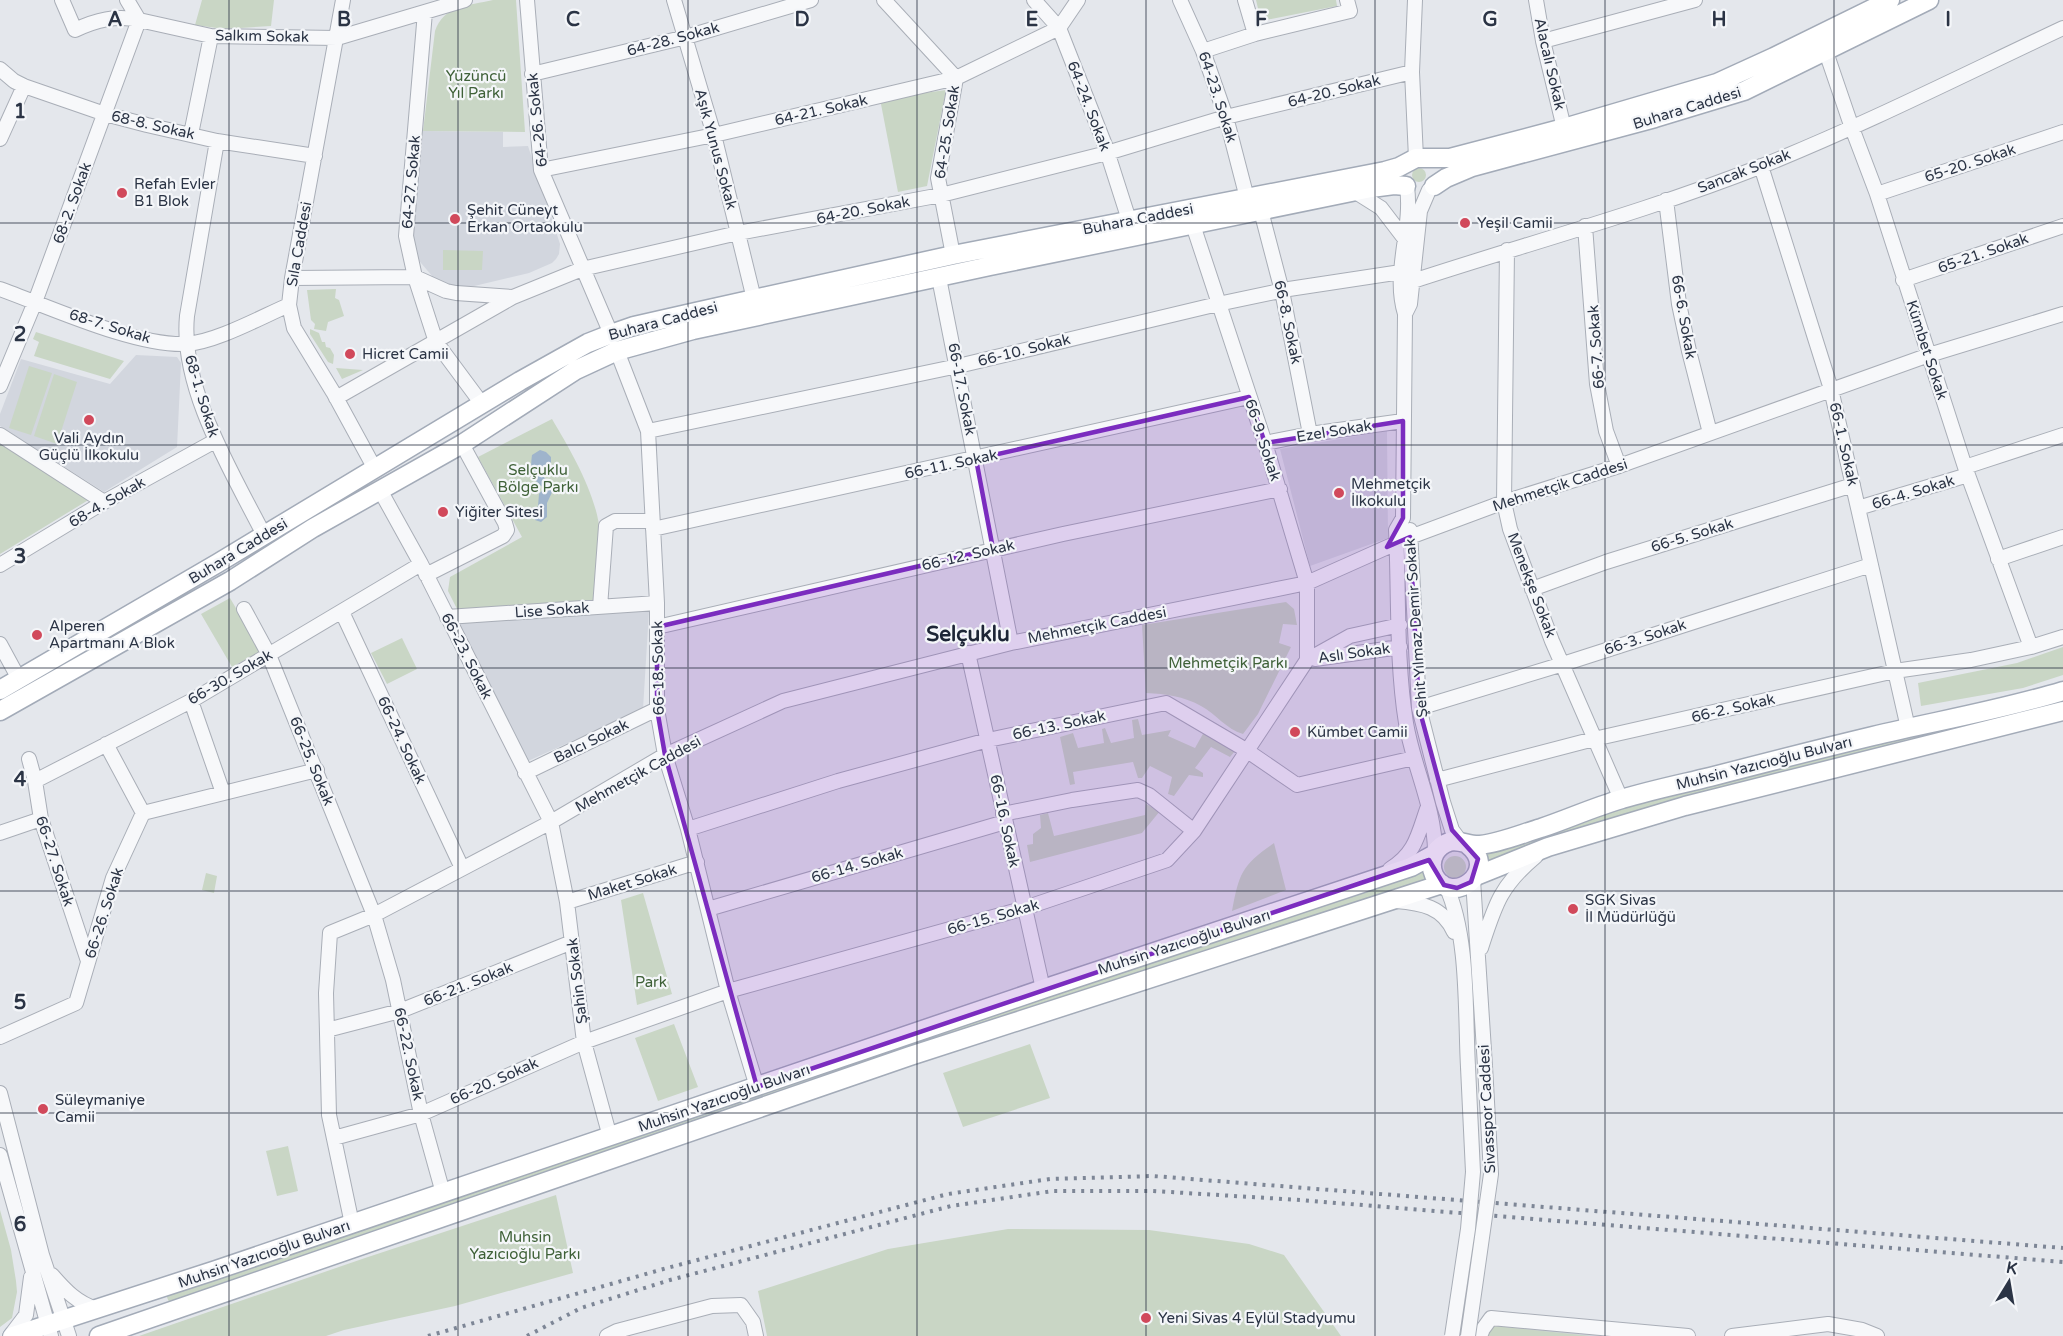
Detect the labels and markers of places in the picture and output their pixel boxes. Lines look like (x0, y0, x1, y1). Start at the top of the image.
place label: Refah Evler B1 Blok (134, 175, 216, 210)
marker: Refah Evler B1 Blok (115, 186, 129, 200)
place label: Şehit Cüneyt Erkan Ortaokulu (467, 201, 583, 236)
marker: Şehit Cüneyt Erkan Ortaokulu (448, 212, 462, 226)
place label: Yeşil Camii (1477, 214, 1553, 232)
marker: Yeşil Camii (1458, 216, 1472, 230)
place label: Hicret Camii (362, 345, 449, 363)
marker: Hicret Camii (343, 347, 357, 361)
marker: Vali Aydın Güçlü İlkokulu (82, 413, 96, 427)
place label: Vali Aydın Güçlü İlkokulu (39, 429, 139, 464)
place label: Mehmetçik İlkokulu (1351, 475, 1431, 510)
marker: Mehmetçik İlkokulu (1332, 486, 1346, 500)
place label: Yiğiter Sitesi (455, 503, 543, 521)
marker: Yiğiter Sitesi (436, 505, 450, 519)
place label: Alperen Apartmanı A Blok (49, 617, 175, 652)
marker: Alperen Apartmanı A Blok (30, 628, 44, 642)
place label: Kümbet Camii (1307, 723, 1408, 741)
marker: Kümbet Camii (1288, 725, 1302, 739)
place label: SGK Sivas İl Müdürlüğü (1585, 891, 1676, 926)
marker: SGK Sivas İl Müdürlüğü (1566, 902, 1580, 916)
place label: Süleymaniye Camii (55, 1091, 145, 1126)
marker: Süleymaniye Camii (36, 1102, 50, 1116)
place label: Yeni Sivas 4 Eylül Stadyumu (1158, 1309, 1356, 1327)
marker: Yeni Sivas 4 Eylül Stadyumu (1139, 1311, 1153, 1325)

